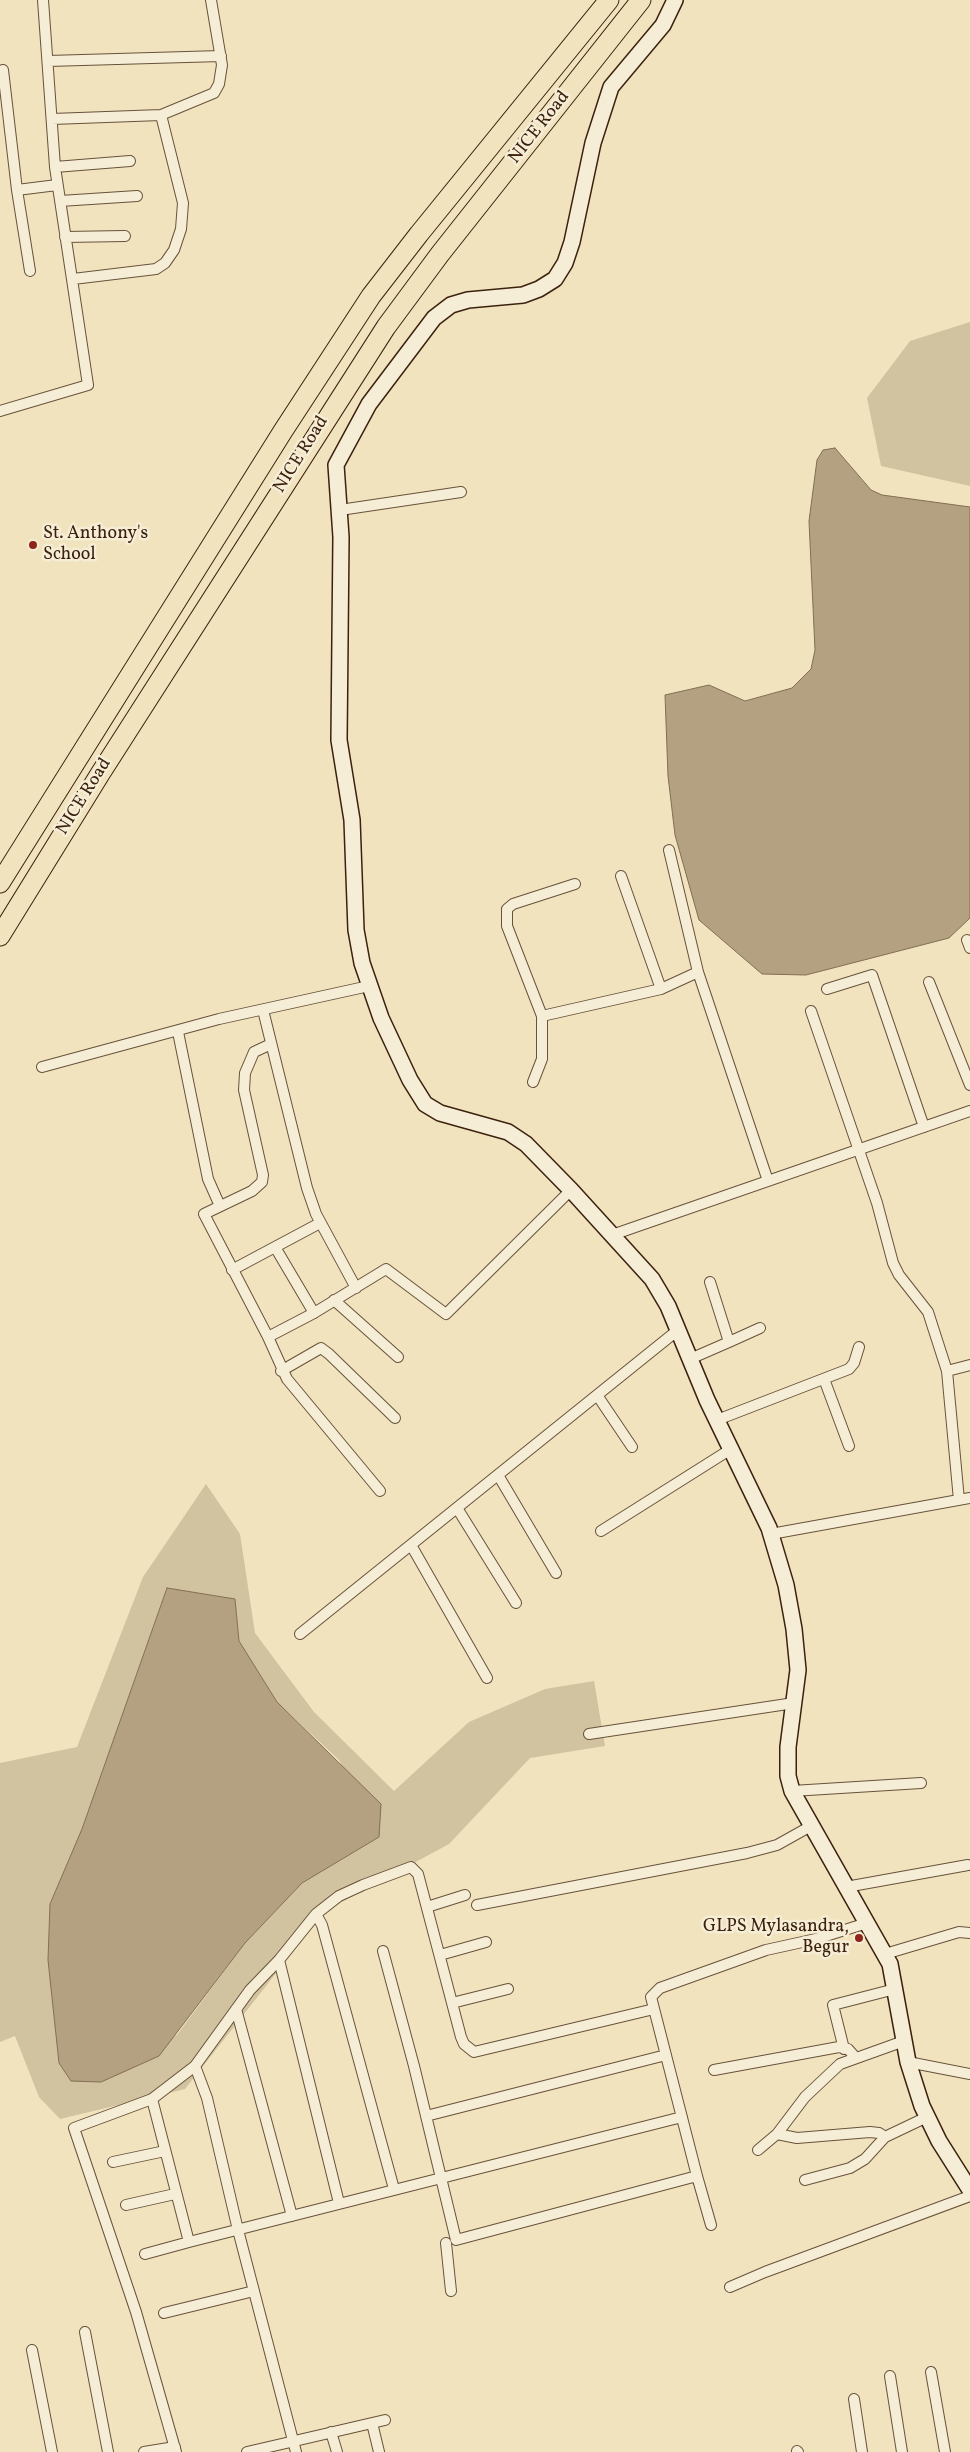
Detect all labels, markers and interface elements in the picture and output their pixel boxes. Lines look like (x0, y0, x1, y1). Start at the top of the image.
street label: NICE Road (505, 87, 575, 169)
street label: NICE Road (270, 413, 334, 497)
place label: St. Anthony's School (43, 524, 148, 566)
marker: St. Anthony's School (27, 539, 39, 551)
street label: NICE Road (53, 755, 117, 839)
place label: GLPS Mylasandra, Begur (703, 1917, 849, 1960)
marker: GLPS Mylasandra, Begur (853, 1932, 865, 1944)

